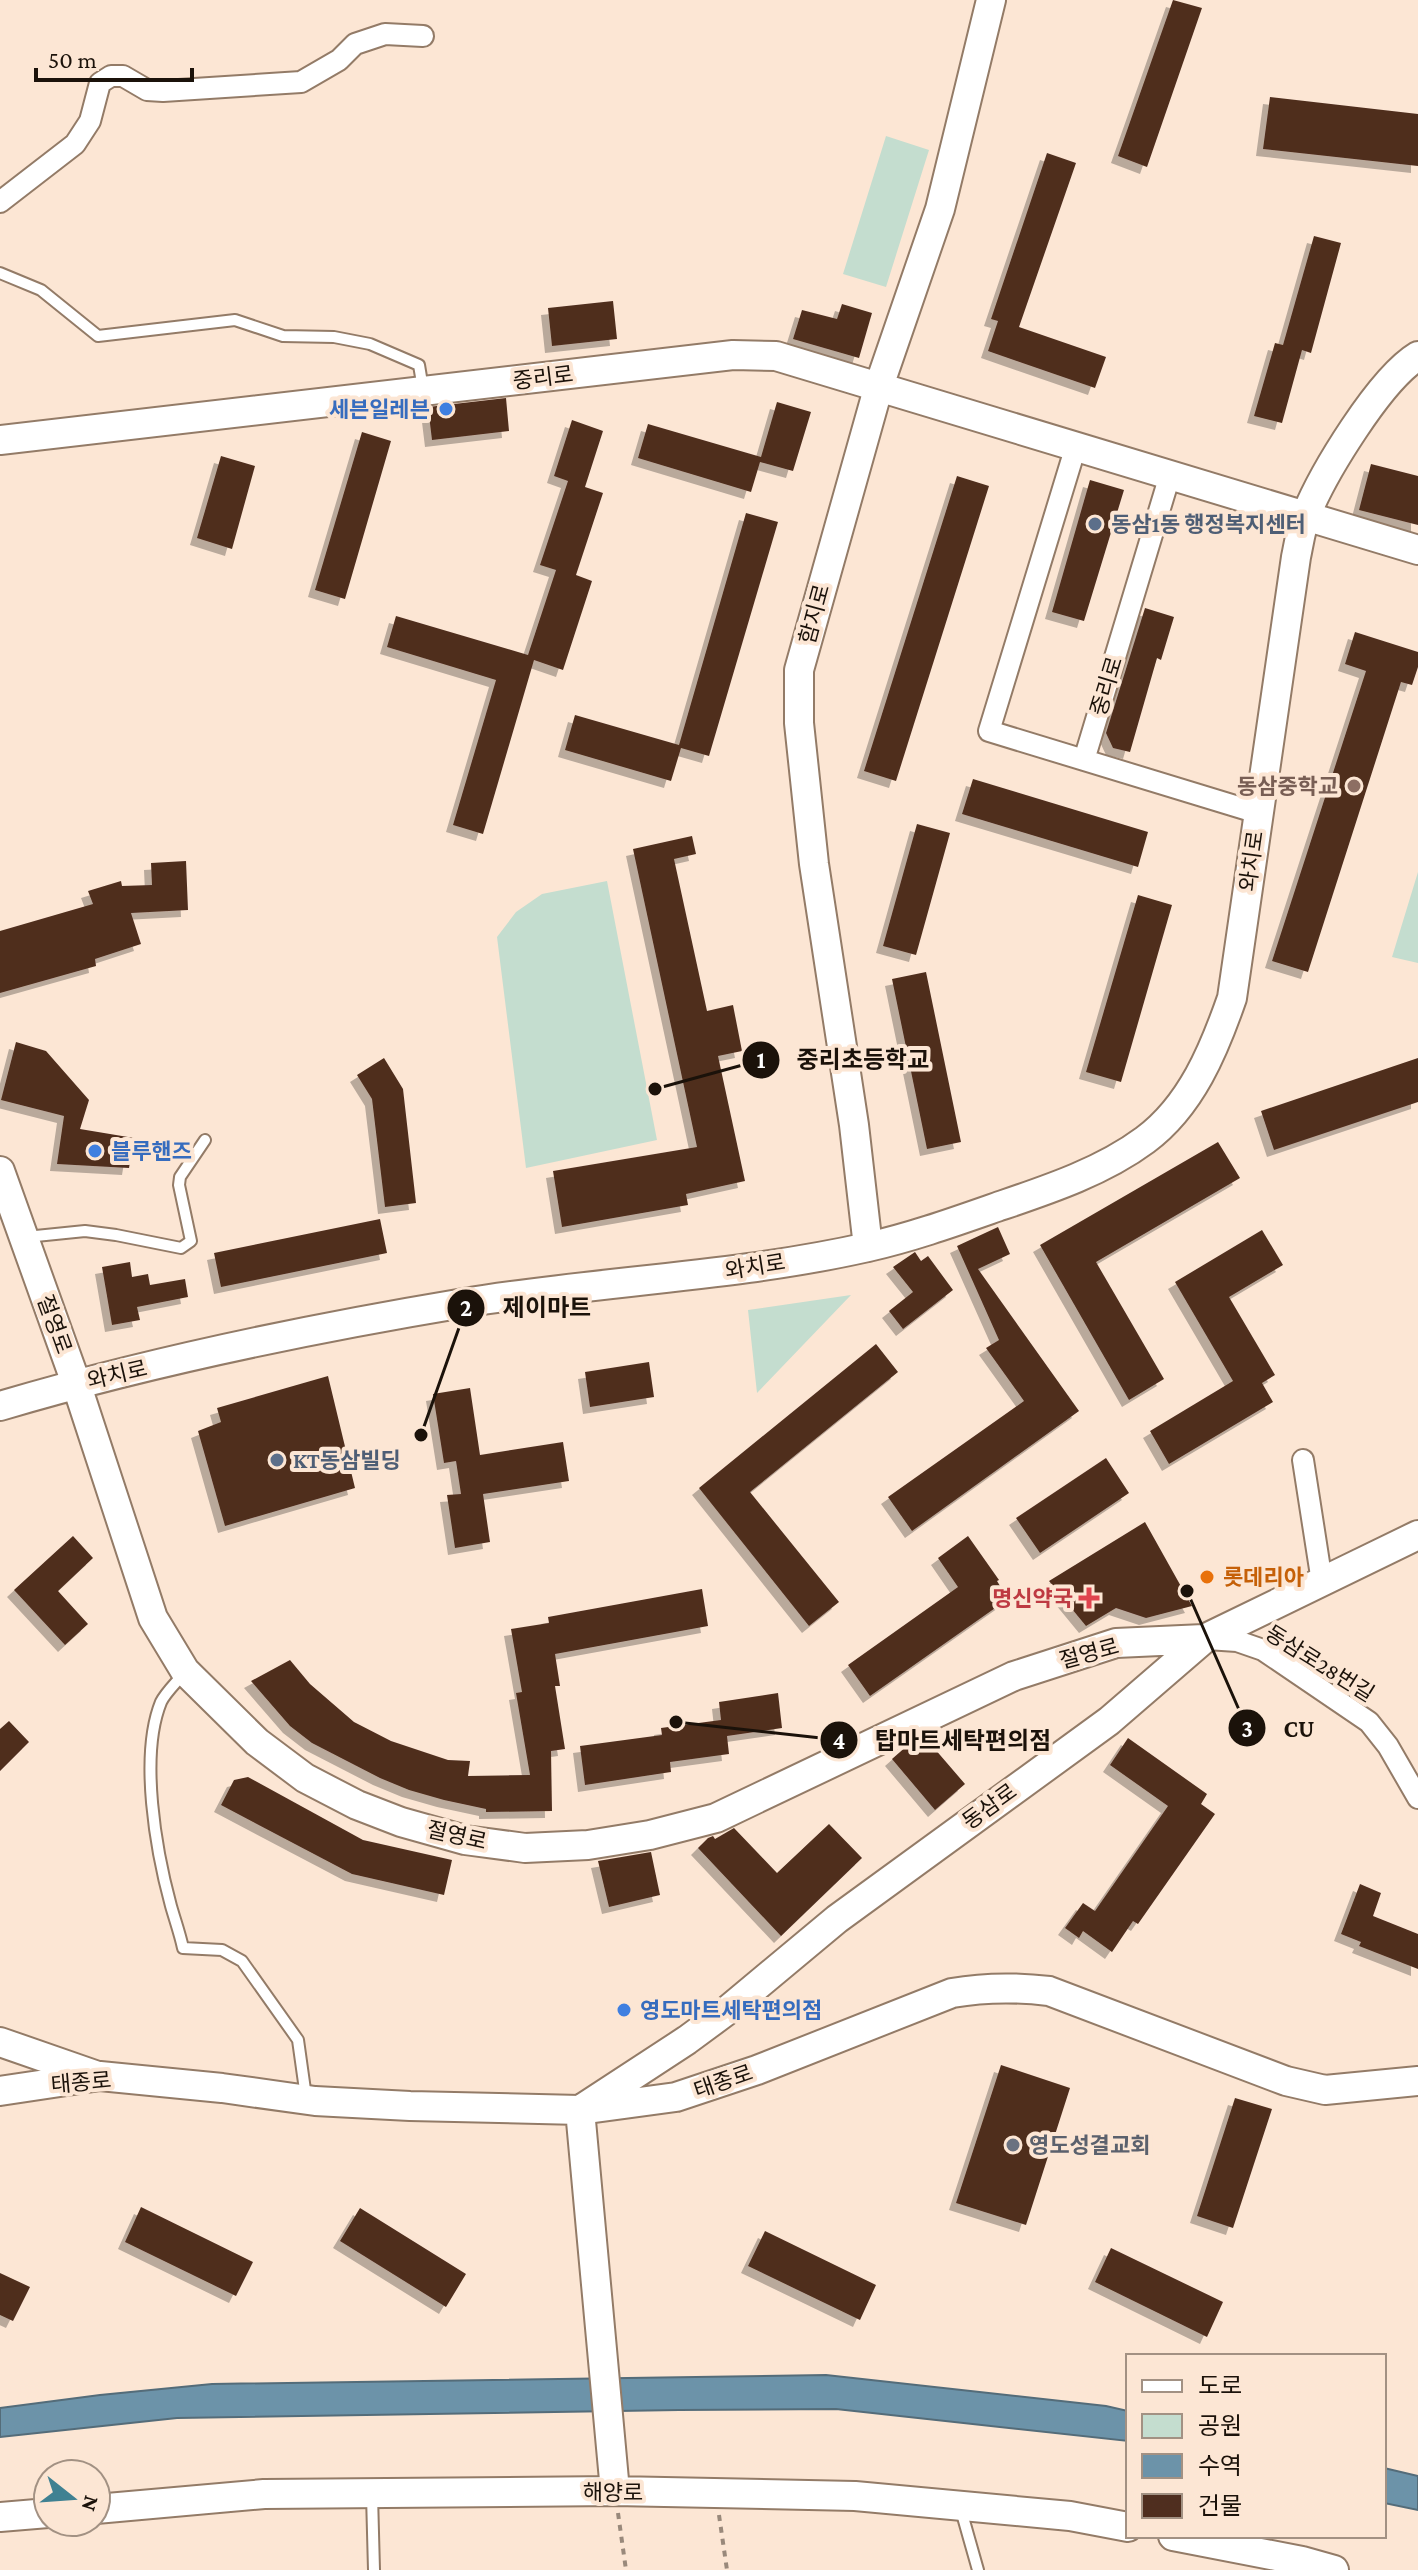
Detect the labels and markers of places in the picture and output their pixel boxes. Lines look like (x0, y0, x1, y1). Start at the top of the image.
place label: 세븐일레븐 (329, 397, 430, 422)
marker: 세븐일레븐 (437, 400, 455, 418)
place label: 동삼1동 행정복지센터 (1111, 512, 1306, 537)
marker: 동삼1동 행정복지센터 (1086, 515, 1104, 533)
place label: 동삼중학교 (1237, 774, 1338, 799)
marker: 동삼중학교 (1345, 777, 1363, 795)
callout: 중리초등학교 (741, 1036, 946, 1084)
place label: 블루핸즈 (111, 1139, 192, 1164)
marker: 블루핸즈 (86, 1142, 104, 1160)
callout: 제이마트 (446, 1284, 607, 1332)
place label: KT동삼빌딩 (293, 1448, 401, 1473)
marker: KT동삼빌딩 (268, 1451, 286, 1469)
place label: 롯데리아 (1223, 1565, 1304, 1590)
marker: 롯데리아 (1198, 1568, 1216, 1586)
place label: 명신약국 (992, 1586, 1073, 1611)
marker: 명신약국 (1080, 1589, 1098, 1607)
callout: CU (1227, 1704, 1330, 1752)
callout: 탑마트세탁편의점 (819, 1716, 1067, 1764)
place label: 영도마트세탁편의점 (640, 1998, 822, 2023)
marker: 영도마트세탁편의점 (615, 2001, 633, 2019)
place label: 영도성결교회 (1029, 2133, 1150, 2158)
marker: 영도성결교회 (1004, 2136, 1022, 2154)

